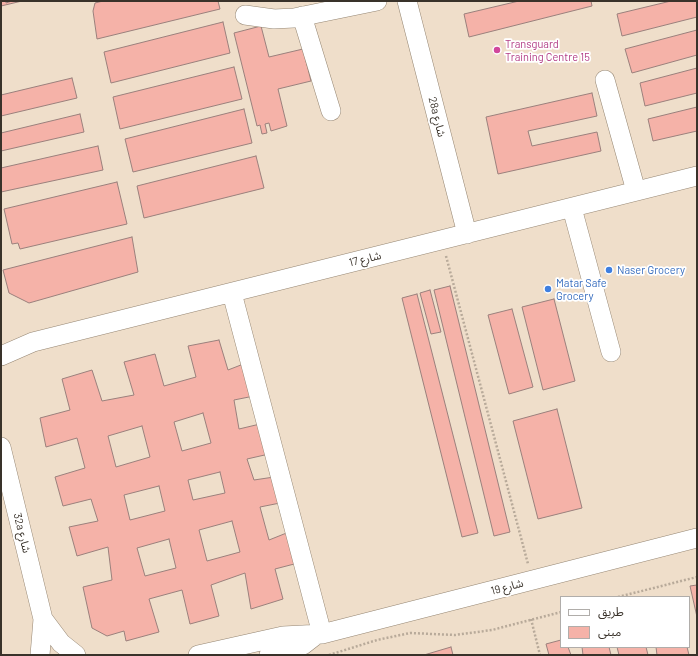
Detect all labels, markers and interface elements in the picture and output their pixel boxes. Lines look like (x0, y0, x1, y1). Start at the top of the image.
place label: Transguard Training Centre 15 (505, 37, 590, 63)
marker: Transguard Training Centre 15 (492, 45, 502, 55)
street label: 28a شارع (426, 96, 448, 138)
street label: شارع 17 (348, 249, 382, 269)
place label: Naser Grocery (617, 263, 685, 277)
marker: Naser Grocery (604, 265, 614, 275)
place label: Matar Safe Grocery (556, 276, 607, 302)
marker: Matar Safe Grocery (543, 284, 553, 294)
street label: 32a شارع (11, 512, 33, 554)
street label: شارع 19 (489, 576, 525, 598)
legend (560, 596, 690, 648)
text: طريق (598, 604, 624, 618)
text: مبنى (598, 624, 621, 638)

